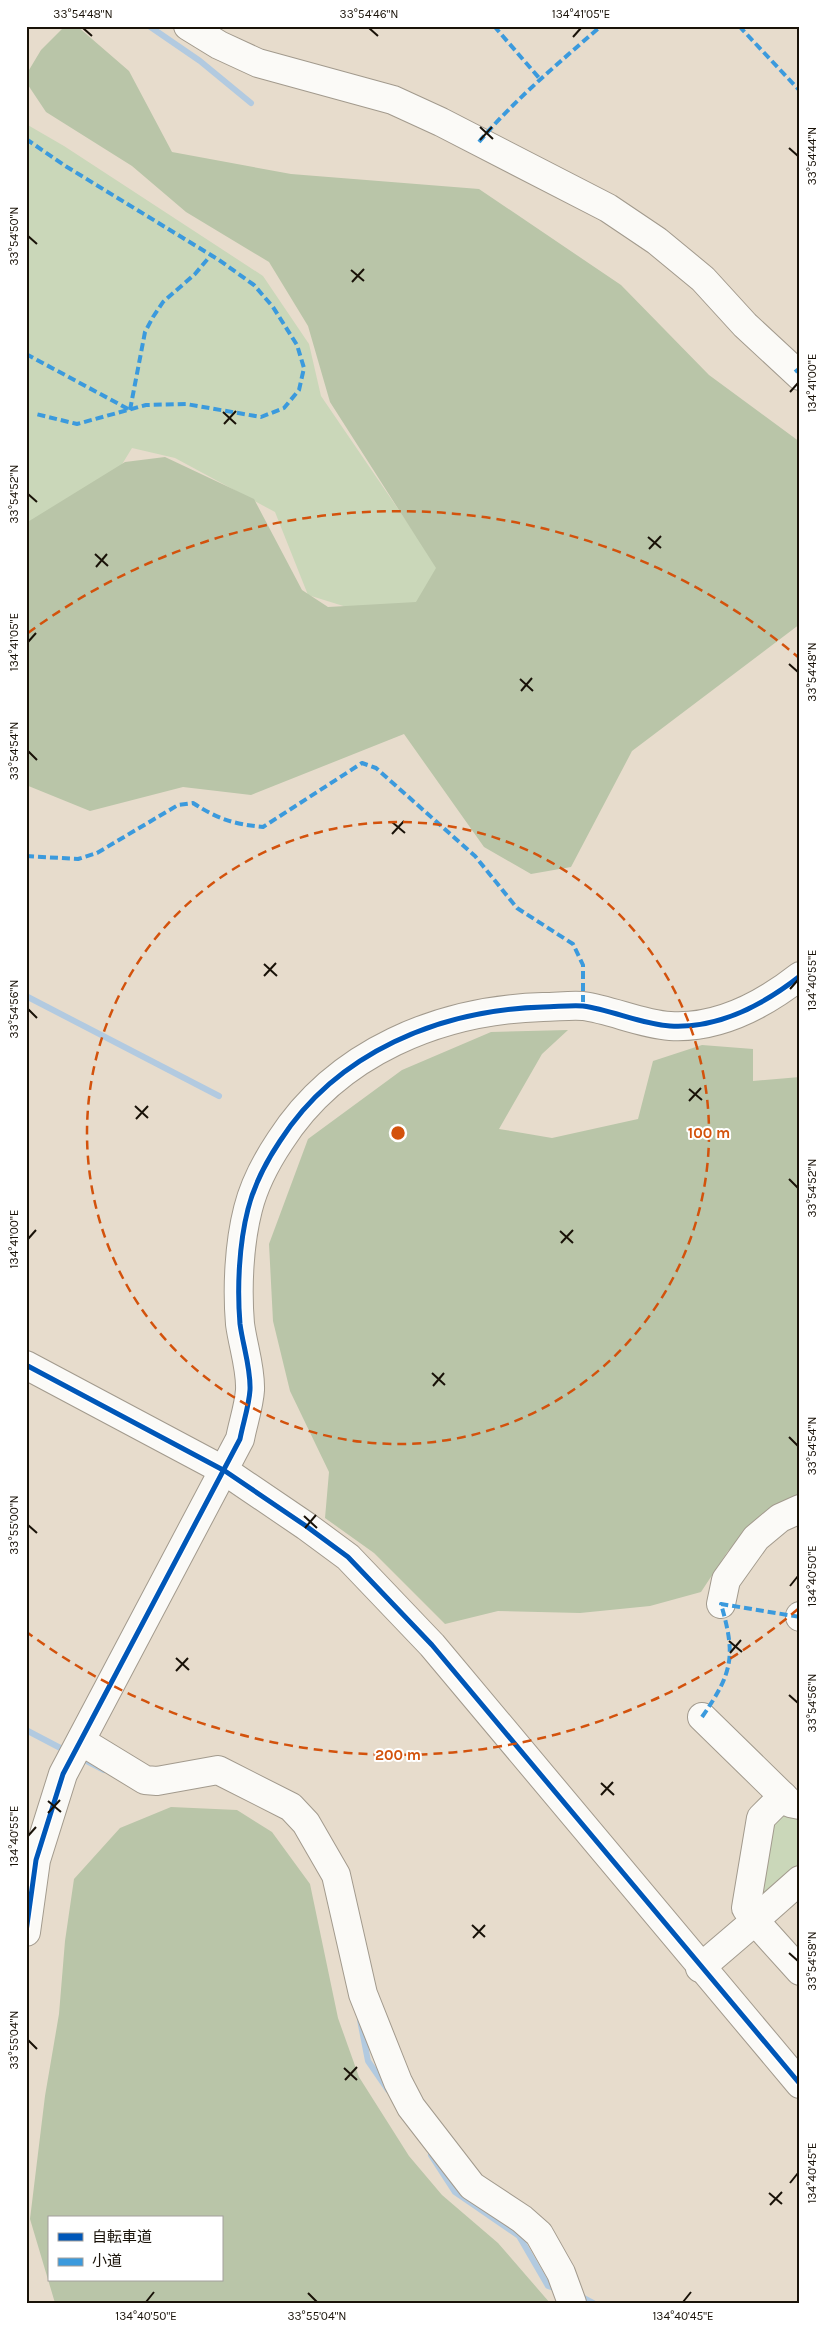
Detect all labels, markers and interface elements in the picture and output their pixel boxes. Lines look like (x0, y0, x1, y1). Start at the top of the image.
text: 33°54'48"N (53, 7, 113, 21)
text: 33°54'46"N (340, 7, 398, 21)
text: 134°41'05"E (552, 7, 610, 21)
text: 33°54'44"N (805, 127, 819, 185)
text: 33°54'50"N (7, 206, 21, 266)
text: 134°41'00"E (805, 354, 819, 412)
text: 33°54'52"N (7, 465, 21, 523)
text: 134°41'05"E (7, 613, 21, 671)
text: 33°54'48"N (805, 642, 819, 702)
text: 33°54'54"N (7, 722, 21, 780)
text: 134°40'55"E (805, 949, 819, 1011)
text: 33°54'56"N (7, 980, 21, 1038)
centre of rings (389, 1124, 407, 1142)
text: 100 m (688, 1124, 730, 1142)
text: 33°54'52"N (805, 1159, 819, 1217)
text: 134°41'00"E (7, 1210, 21, 1268)
text: 33°54'54"N (805, 1417, 819, 1475)
text: 33°55'00"N (7, 1495, 21, 1555)
text: 134°40'50"E (805, 1545, 819, 1607)
text: 33°54'56"N (805, 1674, 819, 1732)
text: 200 m (375, 1746, 421, 1764)
text: 134°40'55"E (7, 1805, 21, 1867)
text: 33°54'58"N (805, 1931, 819, 1991)
text: 33°55'04"N (7, 2010, 21, 2070)
text: 134°40'45"E (805, 2142, 819, 2204)
legend (48, 2216, 222, 2282)
text: 自転車道 (92, 2228, 152, 2246)
text: 小道 (92, 2252, 122, 2270)
text: 134°40'50"E (115, 2309, 177, 2323)
text: 33°55'04"N (287, 2309, 347, 2323)
text: 134°40'45"E (652, 2309, 714, 2323)

